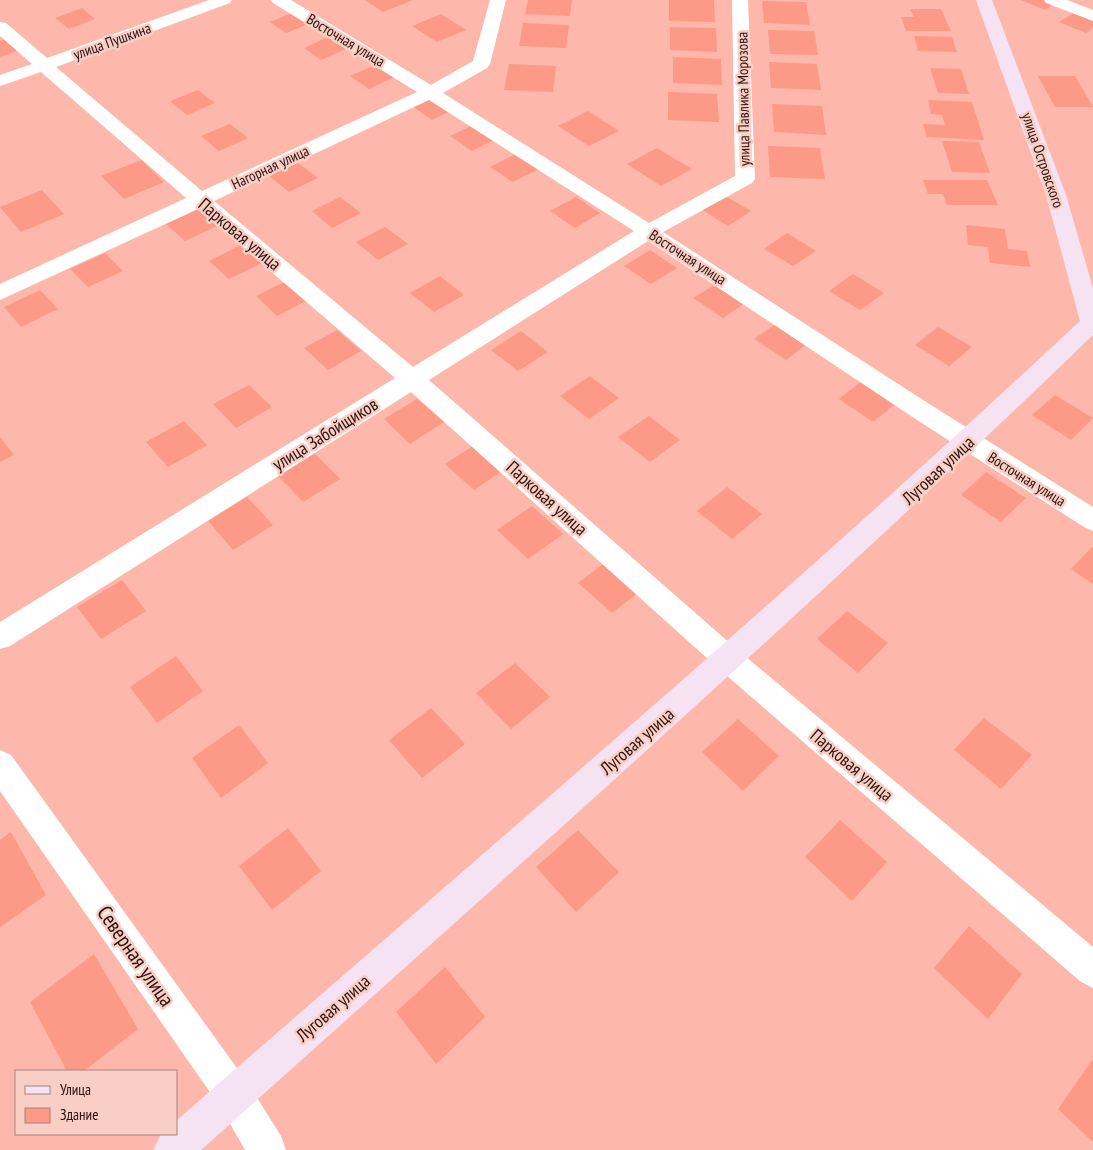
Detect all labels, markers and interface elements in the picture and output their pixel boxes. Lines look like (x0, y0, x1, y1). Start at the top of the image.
street label: Восточная улица (303, 9, 389, 71)
street label: улица Пушкина (71, 18, 153, 64)
street label: улица Павлика Морозова (732, 32, 754, 166)
street label: улица Островского (1018, 110, 1068, 210)
street label: Нагорная улица (228, 141, 312, 193)
street label: Парковая улица (194, 193, 286, 275)
street label: Восточная улица (646, 225, 730, 289)
street label: улица Забойщиков (268, 392, 382, 476)
street label: Луговая улица (896, 431, 979, 510)
street label: Восточная улица (985, 448, 1069, 510)
street label: Парковая улица (502, 456, 592, 540)
street label: Луговая улица (594, 703, 679, 780)
street label: Парковая улица (806, 724, 898, 806)
street label: Северная улица (91, 900, 181, 1012)
street label: Луговая улица (290, 970, 375, 1047)
legend (15, 1070, 178, 1135)
text: Улица (60, 1080, 91, 1099)
text: Здание (60, 1105, 98, 1124)

